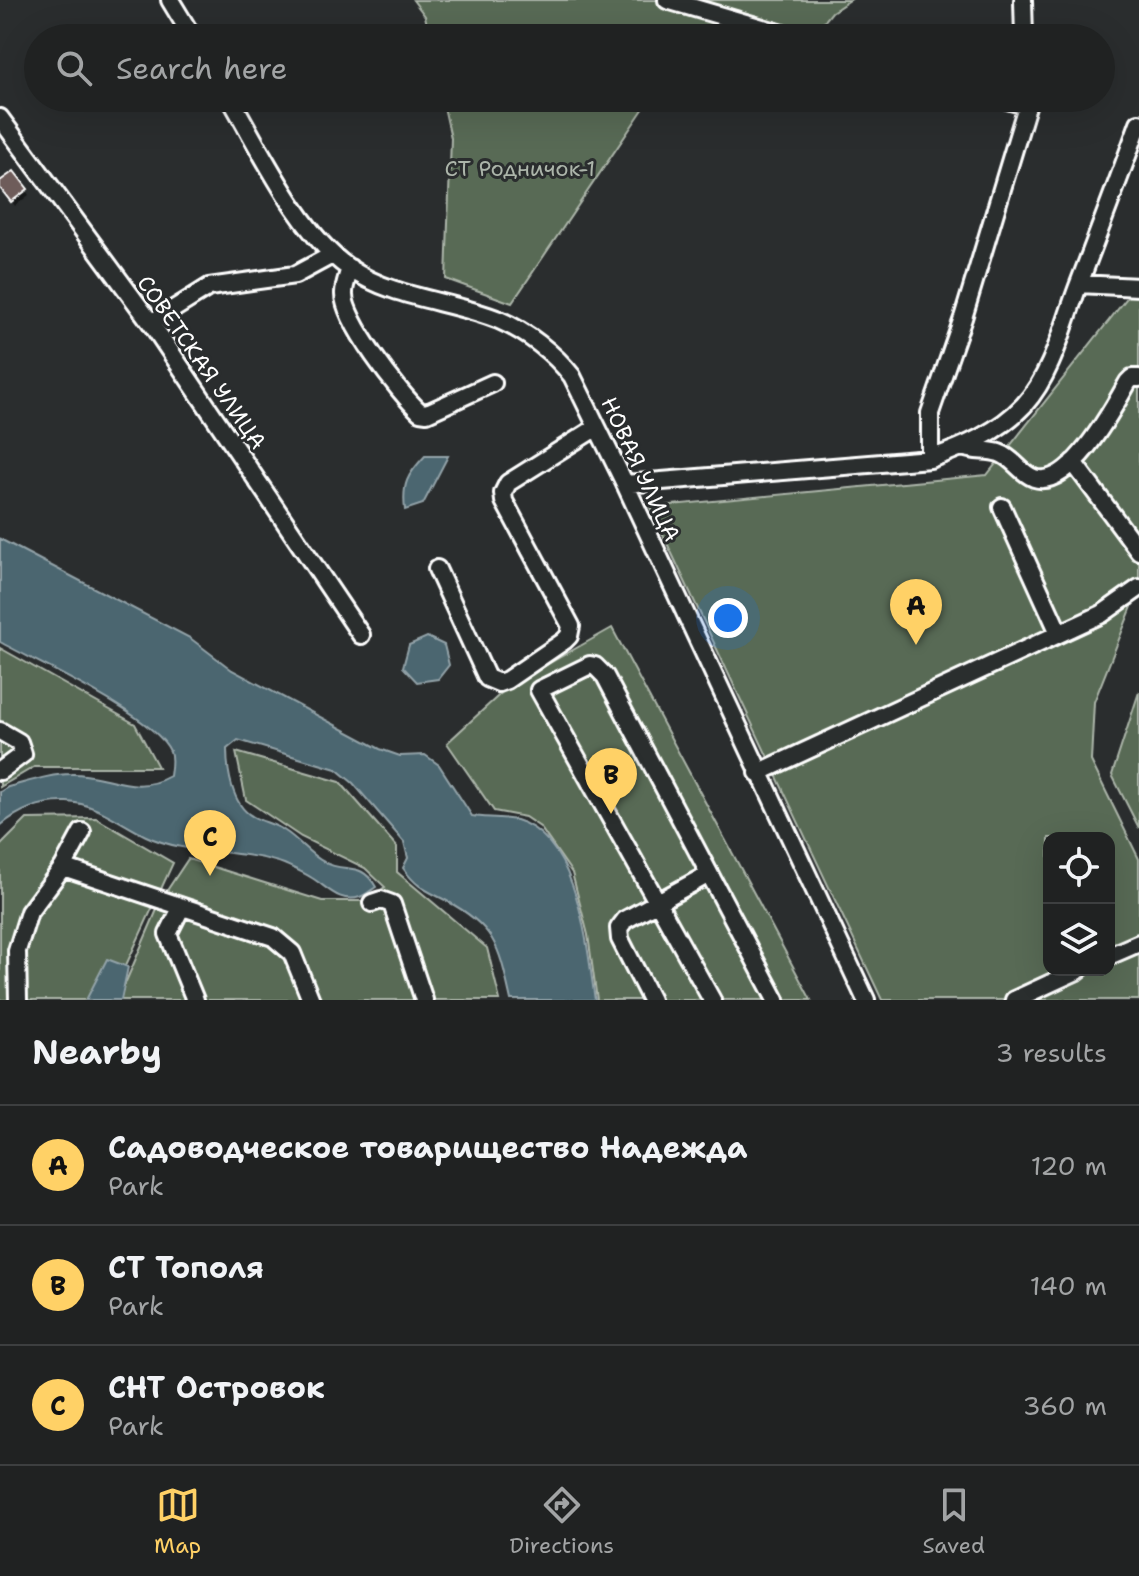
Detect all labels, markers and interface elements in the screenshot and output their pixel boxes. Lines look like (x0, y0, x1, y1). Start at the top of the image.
search box (24, 24, 1115, 112)
icon: search (52, 46, 96, 90)
text: Search here (116, 48, 287, 89)
park label: СТ Родничок-1 (445, 154, 595, 183)
street label: СОВЕТСКАЯ УЛИЦА (131, 270, 273, 455)
street label: НОВАЯ УЛИЦА (594, 392, 687, 546)
pin: A (890, 579, 942, 645)
your location (708, 598, 748, 638)
pin: B (585, 748, 637, 814)
pin: C (184, 810, 236, 876)
map controls (1043, 832, 1115, 976)
button: locate (1043, 832, 1115, 904)
button: layers (1043, 904, 1115, 976)
text: Nearby (32, 1029, 162, 1075)
text: 3 results (995, 1035, 1107, 1070)
text: Садоводческое товарищество Надежда (108, 1127, 747, 1168)
text: A (48, 1148, 68, 1183)
text: 120 m (1031, 1148, 1107, 1183)
text: Park (108, 1168, 164, 1203)
text: СТ Тополя (108, 1247, 264, 1288)
text: B (50, 1268, 66, 1303)
text: 140 m (1030, 1268, 1107, 1303)
text: Park (108, 1288, 164, 1323)
text: СНТ Островок (108, 1367, 325, 1408)
text: C (50, 1388, 66, 1423)
text: 360 m (1022, 1388, 1107, 1423)
text: Park (108, 1408, 164, 1443)
tab: Map (154, 1483, 201, 1560)
tab: Directions (509, 1483, 614, 1560)
tab: Saved (922, 1483, 985, 1560)

